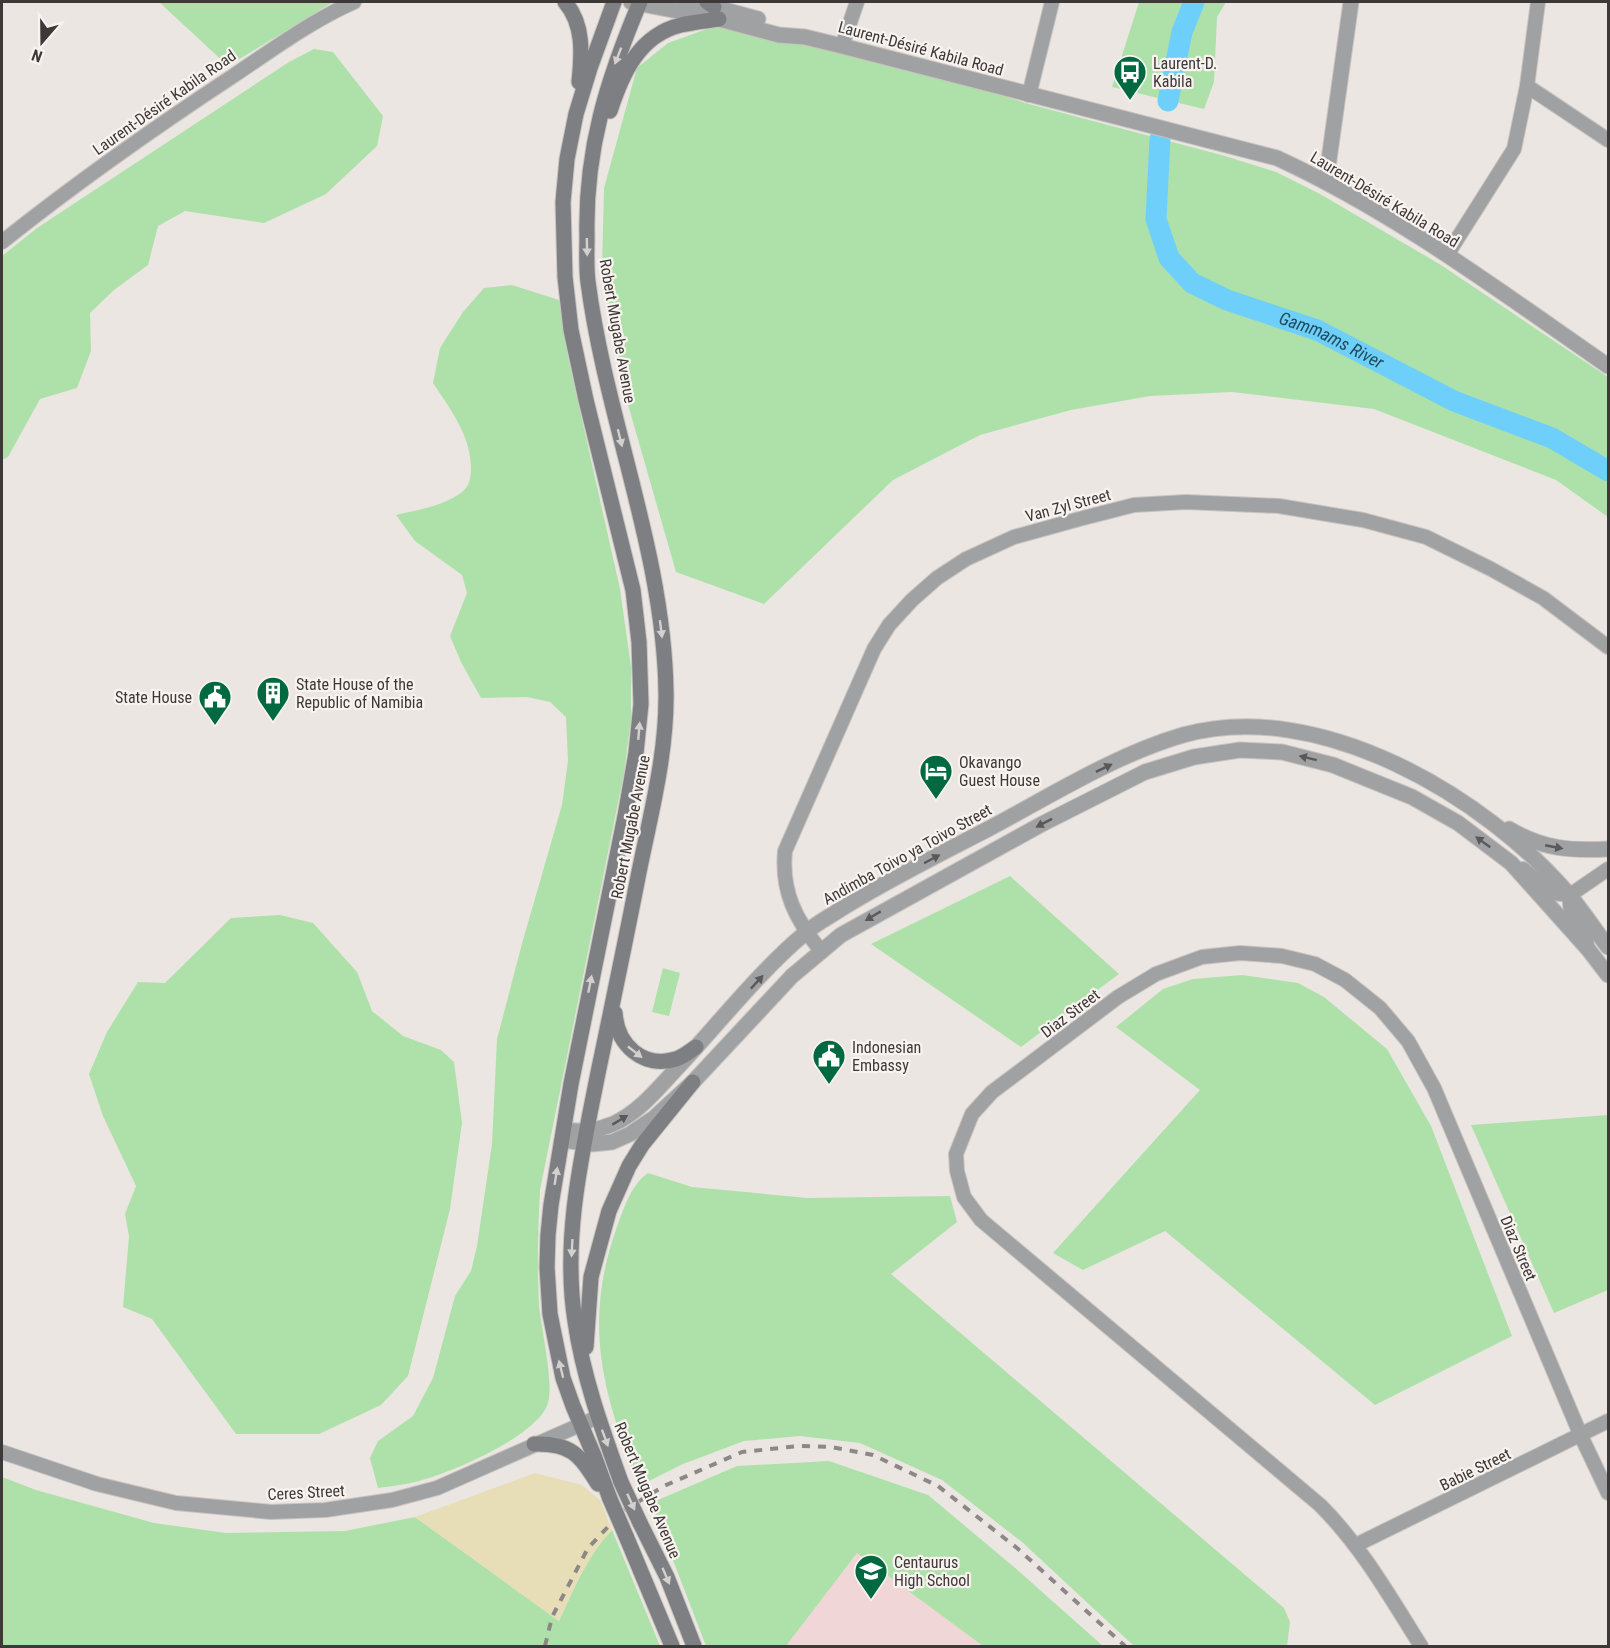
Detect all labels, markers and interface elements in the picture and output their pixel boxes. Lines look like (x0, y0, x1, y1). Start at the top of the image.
north arrow (12, 12, 72, 72)
street label: Laurent-Désiré Kabila Road (836, 17, 1006, 80)
text: N (29, 45, 45, 66)
street label: Laurent-Désiré Kabila Road (89, 46, 239, 159)
one-way arrow (613, 47, 623, 65)
bus stop icon: Laurent-D. Kabila (1112, 54, 1148, 101)
place label: Laurent-D. Kabila (1153, 54, 1217, 91)
street label: Laurent-Désiré Kabila Road (1307, 147, 1463, 251)
one-way arrow (582, 237, 592, 256)
street label: Robert Mugabe Avenue (595, 258, 640, 405)
water label: Gammams River (1277, 307, 1388, 373)
one-way arrow (615, 429, 625, 448)
street label: Van Zyl Street (1023, 485, 1113, 526)
one-way arrow (657, 619, 666, 638)
building icon: State House of the Republic of Namibia (255, 675, 291, 722)
place label: State House of the Republic of Namibia (296, 675, 423, 712)
public building icon: State House (197, 679, 233, 726)
place label: State House (115, 688, 192, 707)
one-way arrow (634, 722, 644, 741)
hotel icon: Okavango Guest House (918, 753, 954, 800)
place label: Okavango Guest House (959, 753, 1040, 790)
one-way arrow (1299, 753, 1317, 763)
street label: Robert Mugabe Avenue (607, 754, 654, 901)
one-way arrow (1096, 763, 1113, 772)
street label: Andimba Toivo ya Toivo Street (820, 800, 995, 909)
one-way arrow (1036, 818, 1053, 828)
one-way arrow (1475, 836, 1490, 848)
one-way arrow (1545, 843, 1564, 852)
one-way arrow (924, 854, 941, 864)
one-way arrow (865, 911, 881, 922)
one-way arrow (586, 975, 595, 994)
one-way arrow (750, 975, 763, 990)
street label: Diaz Street (1037, 985, 1104, 1042)
public building icon: Indonesian Embassy (811, 1038, 847, 1085)
place label: Indonesian Embassy (852, 1038, 921, 1075)
one-way arrow (628, 1045, 643, 1057)
one-way arrow (612, 1114, 628, 1125)
one-way arrow (551, 1167, 560, 1186)
street label: Diaz Street (1496, 1213, 1541, 1284)
one-way arrow (567, 1238, 576, 1257)
one-way arrow (556, 1360, 565, 1378)
street label: Robert Mugabe Avenue (610, 1419, 685, 1561)
one-way arrow (601, 1430, 611, 1448)
street label: Babie Street (1437, 1444, 1514, 1495)
street label: Ceres Street (267, 1481, 345, 1504)
one-way arrow (626, 1494, 635, 1511)
school or university icon: Centaurus High School (853, 1553, 889, 1600)
place label: Centaurus High School (894, 1553, 970, 1590)
one-way arrow (661, 1567, 671, 1585)

